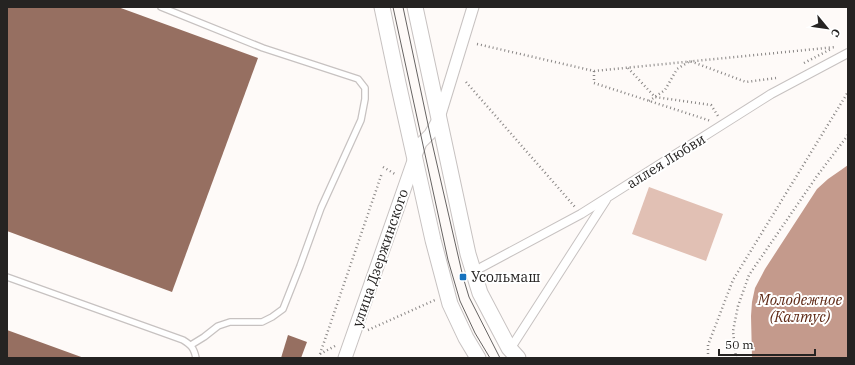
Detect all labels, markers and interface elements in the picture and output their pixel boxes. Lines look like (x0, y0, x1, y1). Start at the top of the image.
north arrow (807, 8, 847, 48)
text: С (828, 26, 844, 39)
street label: аллея Любви (623, 130, 709, 192)
street label: улица Дзержинского (348, 186, 412, 329)
place label: Усольмаш (471, 268, 540, 286)
marker: Усольмаш (458, 272, 468, 282)
water label: Молодежное (Калтус) (757, 290, 842, 326)
scale bar (719, 331, 815, 357)
text: 50 m (725, 337, 754, 352)

